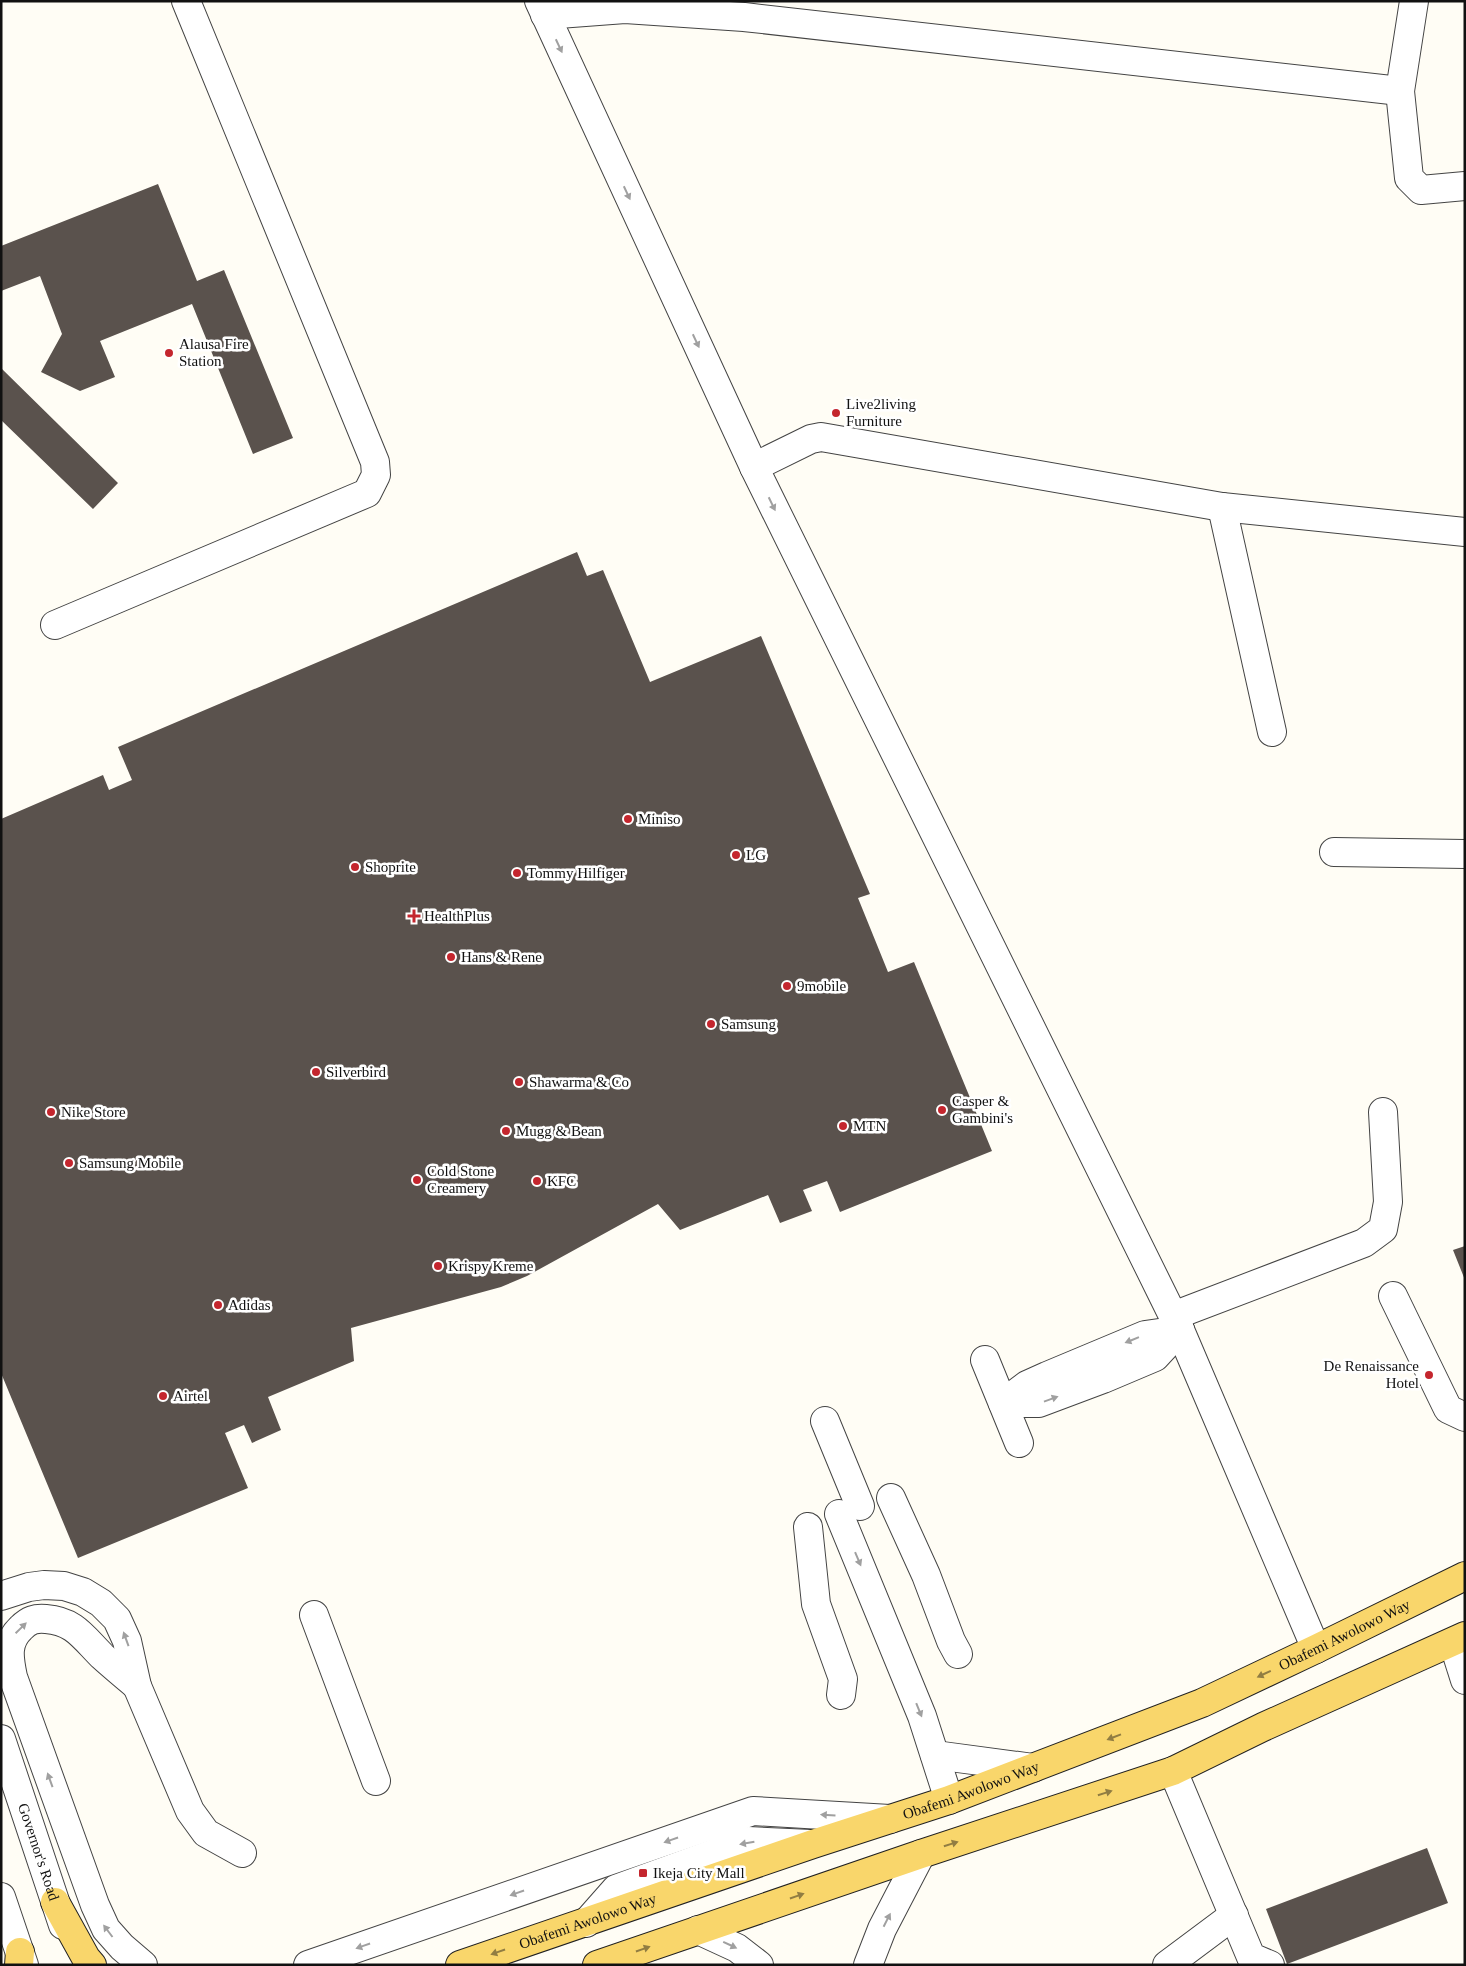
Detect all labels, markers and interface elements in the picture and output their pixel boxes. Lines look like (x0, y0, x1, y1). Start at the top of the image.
one-way arrow (556, 39, 564, 53)
one-way arrow (624, 186, 632, 200)
one-way arrow (692, 334, 700, 348)
place label: Alausa Fire Station (179, 336, 249, 369)
marker: Alausa Fire Station (163, 347, 175, 359)
place label: Live2living Furniture (846, 396, 916, 429)
marker: Live2living Furniture (830, 407, 842, 419)
one-way arrow (768, 497, 776, 511)
place label: Miniso (638, 811, 681, 827)
marker: Miniso (622, 813, 634, 825)
place label: LG (746, 847, 766, 863)
marker: LG (730, 849, 742, 861)
place label: Shoprite (365, 859, 416, 875)
marker: Shoprite (349, 861, 361, 873)
place label: Tommy Hilfiger (527, 865, 625, 881)
marker: Tommy Hilfiger (511, 867, 523, 879)
place label: HealthPlus (424, 908, 490, 924)
marker: HealthPlus (408, 910, 420, 922)
place label: Hans & Rene (461, 949, 542, 965)
marker: Hans & Rene (445, 951, 457, 963)
place label: 9mobile (797, 978, 847, 994)
marker: 9mobile (781, 980, 793, 992)
place label: Samsung (721, 1016, 777, 1032)
marker: Samsung (705, 1018, 717, 1030)
place label: Silverbird (326, 1064, 386, 1080)
marker: Silverbird (310, 1066, 322, 1078)
place label: Shawarma & Co (529, 1074, 629, 1090)
marker: Shawarma & Co (513, 1076, 525, 1088)
place label: Casper & Gambini's (952, 1093, 1013, 1126)
place label: Nike Store (61, 1104, 126, 1120)
marker: Casper & Gambini's (936, 1104, 948, 1116)
marker: Nike Store (45, 1106, 57, 1118)
place label: MTN (853, 1118, 887, 1134)
marker: MTN (837, 1120, 849, 1132)
place label: Mugg & Bean (516, 1123, 602, 1139)
marker: Mugg & Bean (500, 1125, 512, 1137)
place label: Samsung Mobile (79, 1155, 181, 1171)
marker: Samsung Mobile (63, 1157, 75, 1169)
place label: Cold Stone Creamery (427, 1163, 494, 1196)
place label: KFC (547, 1173, 576, 1189)
marker: Cold Stone Creamery (411, 1174, 423, 1186)
marker: KFC (531, 1175, 543, 1187)
place label: Krispy Kreme (448, 1258, 534, 1274)
marker: Krispy Kreme (432, 1260, 444, 1272)
place label: Adidas (228, 1297, 271, 1313)
marker: Adidas (212, 1299, 224, 1311)
one-way arrow (1125, 1337, 1139, 1345)
place label: De Renaissance Hotel (1324, 1358, 1419, 1391)
marker: De Renaissance Hotel (1423, 1369, 1435, 1381)
place label: Airtel (173, 1388, 208, 1404)
marker: Airtel (157, 1390, 169, 1402)
one-way arrow (1043, 1395, 1058, 1402)
one-way arrow (854, 1552, 862, 1566)
street label: Obafemi Awolowo Way (1276, 1596, 1413, 1673)
one-way arrow (14, 1622, 26, 1634)
one-way arrow (122, 1631, 130, 1646)
one-way arrow (1257, 1670, 1271, 1678)
one-way arrow (915, 1703, 923, 1718)
one-way arrow (1106, 1733, 1121, 1741)
street label: Obafemi Awolowo Way (901, 1758, 1042, 1822)
one-way arrow (46, 1772, 54, 1787)
one-way arrow (1098, 1789, 1113, 1796)
street label: Governor's Road (15, 1801, 62, 1903)
one-way arrow (820, 1811, 836, 1819)
one-way arrow (663, 1836, 678, 1844)
one-way arrow (739, 1840, 755, 1848)
one-way arrow (944, 1840, 959, 1848)
place label: Ikeja City Mall (653, 1865, 745, 1881)
marker: Ikeja City Mall (637, 1867, 649, 1879)
one-way arrow (509, 1889, 524, 1897)
street label: Obafemi Awolowo Way (517, 1890, 659, 1952)
one-way arrow (790, 1892, 805, 1900)
one-way arrow (883, 1913, 891, 1927)
one-way arrow (103, 1925, 114, 1938)
one-way arrow (723, 1941, 737, 1949)
one-way arrow (356, 1943, 371, 1950)
one-way arrow (636, 1945, 651, 1952)
one-way arrow (491, 1949, 506, 1956)

